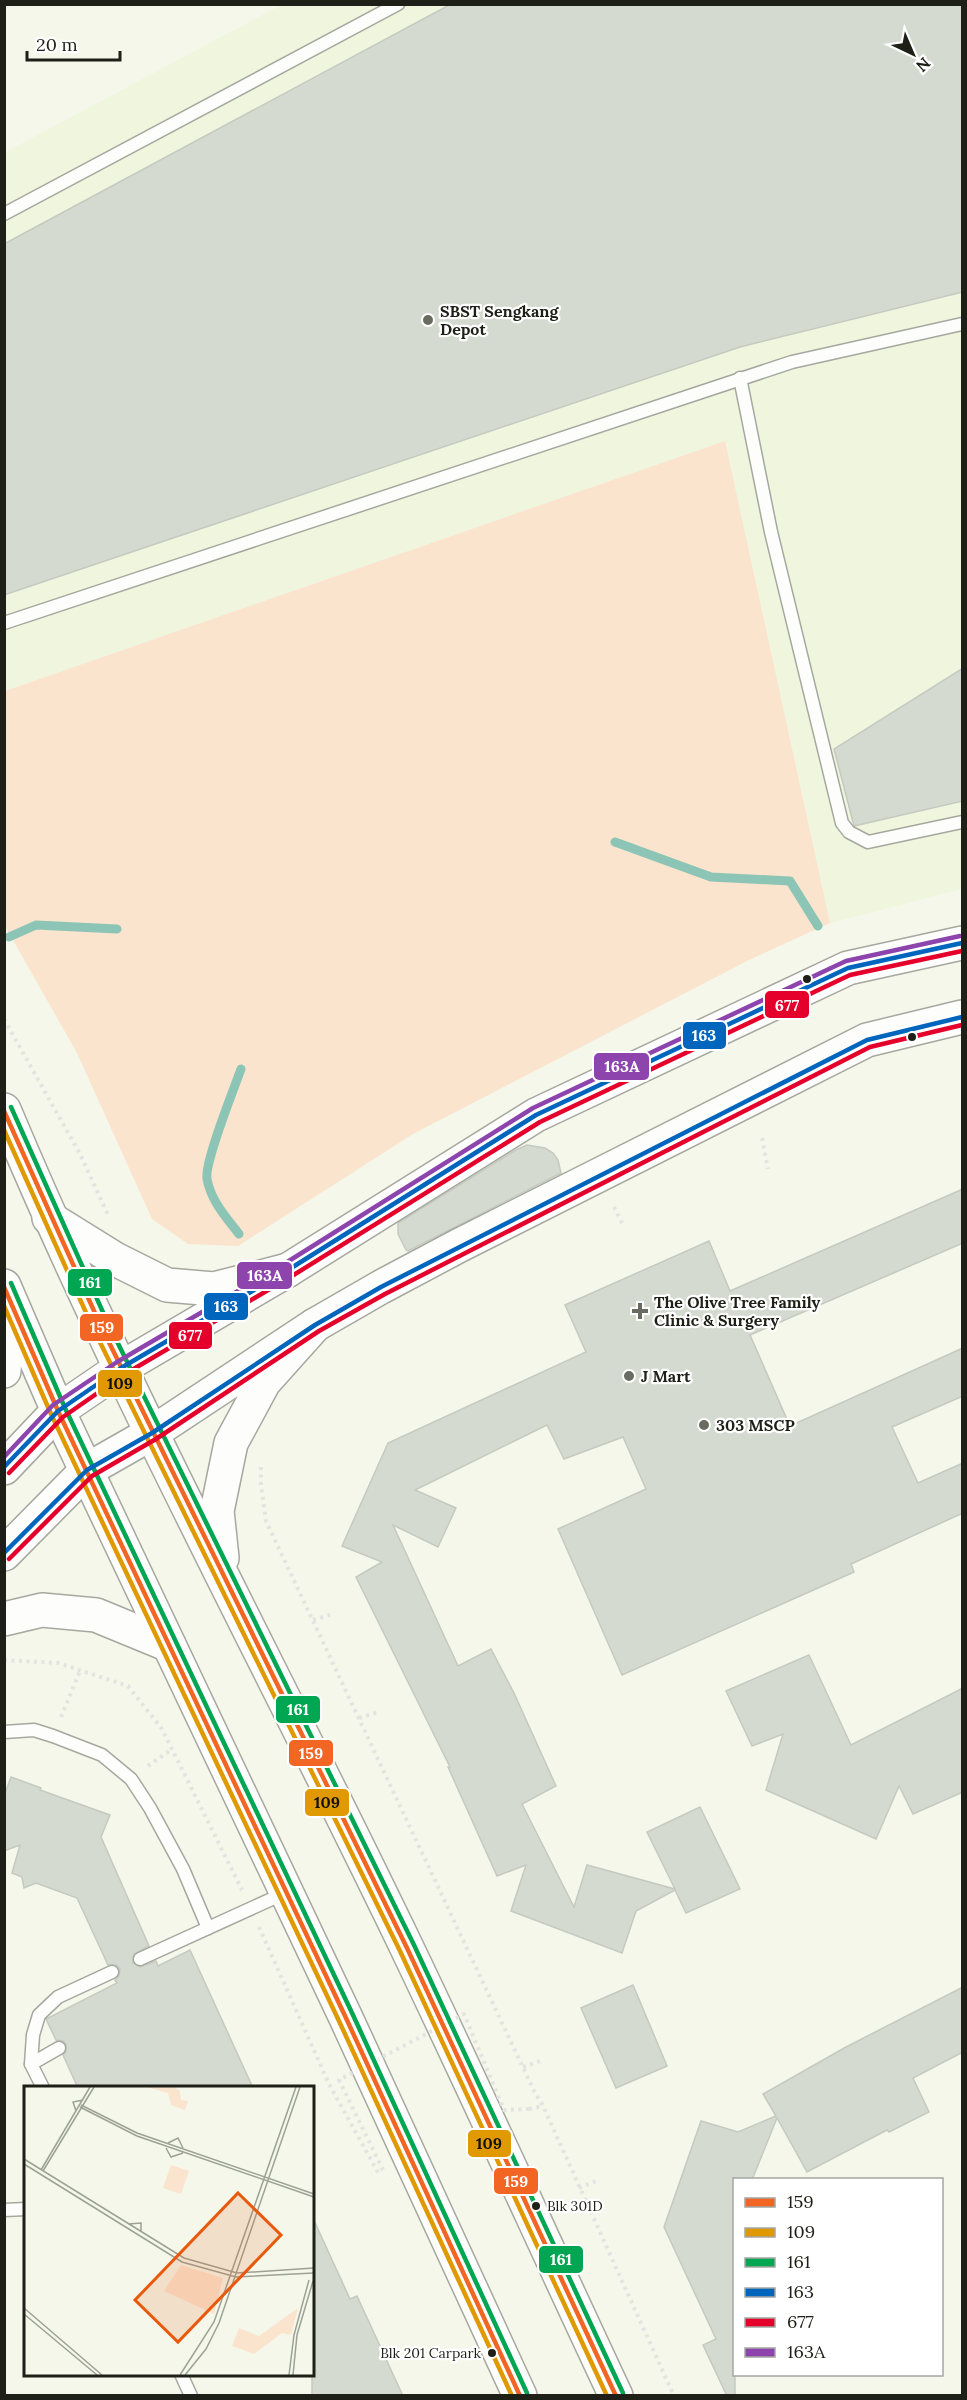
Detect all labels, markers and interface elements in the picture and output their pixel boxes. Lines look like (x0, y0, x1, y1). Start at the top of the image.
scale bar (27, 24, 120, 62)
north arrow (883, 24, 943, 84)
text: 20 m (36, 33, 78, 56)
text: N (912, 53, 935, 76)
place label: SBST Sengkang Depot (440, 301, 560, 339)
marker: SBST Sengkang Depot (421, 313, 435, 327)
unlabelled marker (801, 973, 813, 985)
line badge: 677 (764, 990, 810, 1019)
text: 677 (775, 995, 800, 1015)
line badge: 163 (682, 1021, 727, 1050)
text: 163 (692, 1025, 716, 1045)
unlabelled marker (906, 1031, 918, 1043)
line badge: 163A (593, 1052, 650, 1081)
text: 163A (604, 1056, 640, 1076)
line badge: 163A (236, 1261, 293, 1290)
text: 163A (247, 1265, 283, 1285)
line badge: 161 (67, 1268, 113, 1297)
text: 161 (79, 1272, 101, 1292)
line badge: 163 (203, 1292, 249, 1321)
place label: The Olive Tree Family Clinic & Surgery (654, 1292, 821, 1330)
text: 163 (214, 1296, 238, 1316)
marker: The Olive Tree Family Clinic & Surgery (631, 1302, 649, 1320)
line badge: 159 (79, 1313, 124, 1342)
text: 159 (90, 1317, 114, 1337)
line badge: 677 (168, 1321, 213, 1350)
text: 677 (178, 1325, 203, 1345)
place label: J Mart (641, 1366, 691, 1386)
line badge: 109 (97, 1369, 143, 1398)
marker: J Mart (622, 1369, 636, 1383)
text: 109 (107, 1373, 133, 1393)
place label: 303 MSCP (716, 1415, 795, 1435)
marker: 303 MSCP (697, 1418, 711, 1432)
line badge: 161 (275, 1695, 321, 1724)
text: 161 (287, 1699, 309, 1719)
line badge: 159 (288, 1739, 334, 1767)
text: 159 (299, 1743, 323, 1763)
line badge: 109 (304, 1788, 350, 1817)
text: 109 (314, 1792, 340, 1812)
inset map (24, 2086, 314, 2376)
line badge: 109 (467, 2129, 512, 2158)
text: 109 (476, 2133, 502, 2153)
line badge: 159 (493, 2167, 539, 2195)
text: 159 (504, 2171, 528, 2191)
legend (733, 2178, 943, 2376)
text: 159 (787, 2190, 814, 2213)
place label: Blk 301D (547, 2197, 603, 2215)
marker: Blk 301D (530, 2200, 542, 2212)
text: 109 (787, 2220, 815, 2243)
line badge: 161 (538, 2245, 584, 2274)
text: 161 (550, 2249, 572, 2269)
text: 161 (787, 2250, 811, 2273)
text: 163 (787, 2280, 814, 2303)
text: 677 (787, 2310, 814, 2333)
text: 163A (787, 2340, 826, 2363)
place label: Blk 201 Carpark (380, 2344, 481, 2362)
marker: Blk 201 Carpark (486, 2347, 498, 2359)

